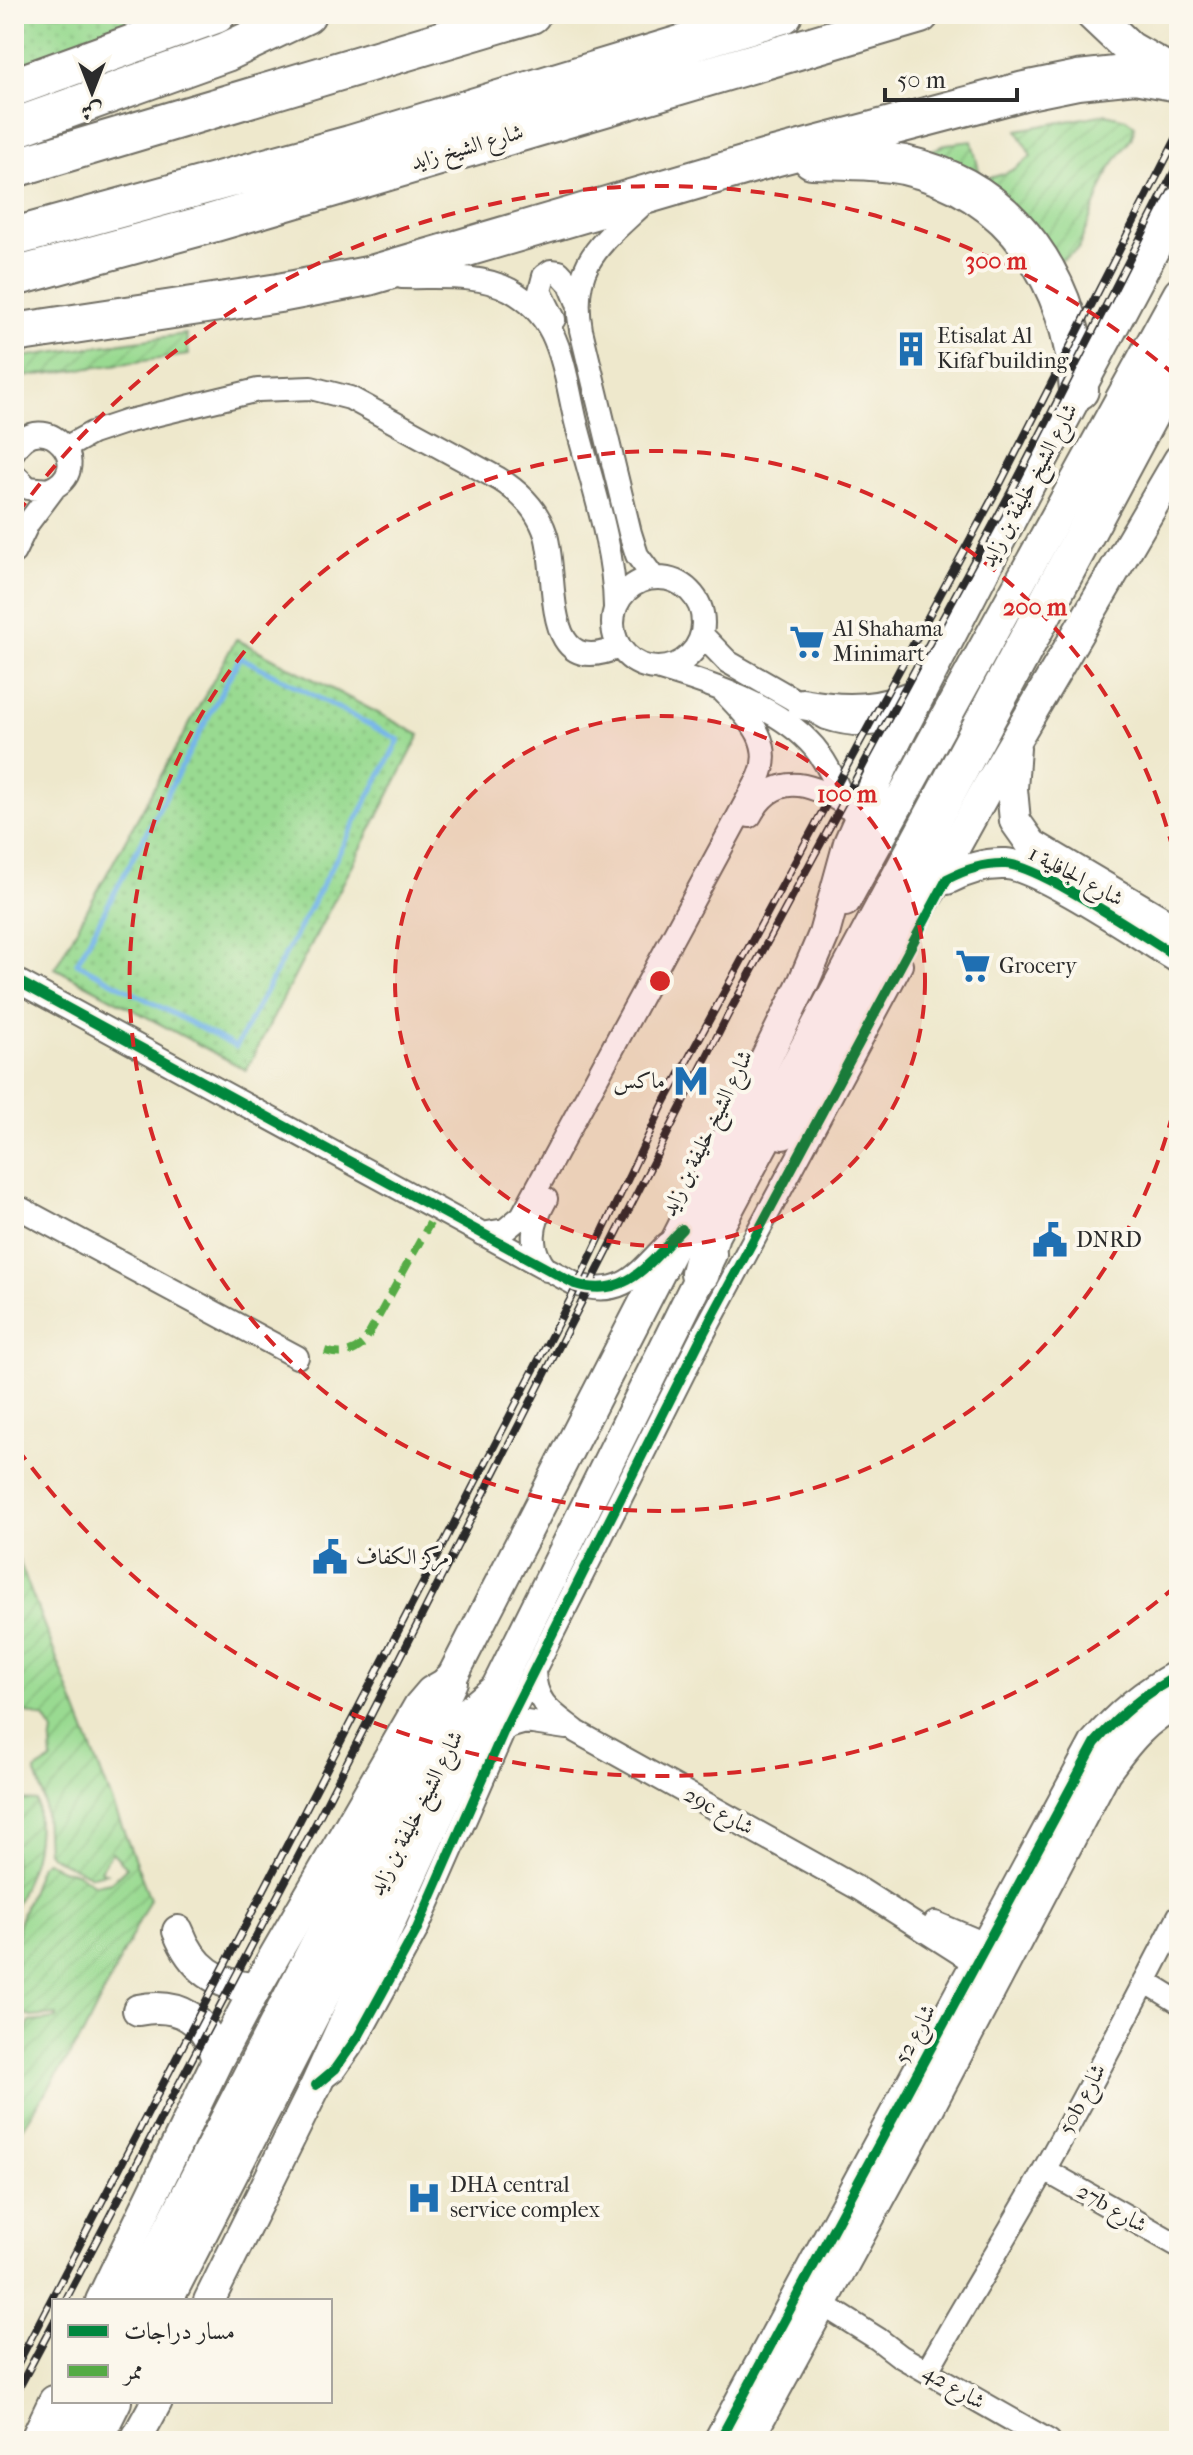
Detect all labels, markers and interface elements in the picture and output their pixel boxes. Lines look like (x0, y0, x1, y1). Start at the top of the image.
north arrow (52, 52, 132, 132)
scale bar (885, 52, 1017, 102)
text: 50 m (897, 66, 946, 94)
text: ش (81, 98, 103, 124)
street label: شارع الشيخ زايد (408, 119, 528, 181)
text: 300 m (965, 247, 1028, 275)
place label: Etisalat Al Kifaf building (937, 323, 1068, 374)
building icon: Etisalat Al Kifaf building (892, 330, 930, 368)
street label: شارع الشيخ خليفة بن زايد (975, 399, 1088, 574)
text: 200 m (1003, 593, 1068, 621)
place label: Al Shahama Minimart (832, 616, 944, 667)
supermarket icon: Al Shahama Minimart (788, 623, 826, 661)
text: 100 m (817, 780, 878, 808)
street label: شارع الجافلية 1 (1022, 840, 1128, 916)
supermarket icon: Grocery (954, 947, 992, 985)
place label: Grocery (999, 953, 1078, 979)
centre of rings (646, 967, 674, 995)
street label: شارع الشيخ خليفة بن زايد (656, 1046, 764, 1223)
metro station icon: ماكس (672, 1062, 710, 1100)
place label: ماكس (613, 1068, 665, 1096)
public building icon: DNRD (1031, 1221, 1069, 1259)
place label: DNRD (1076, 1227, 1142, 1253)
public building icon: مركز الكفاف (311, 1538, 349, 1576)
place label: مركز الكفاف (356, 1544, 449, 1572)
street label: شارع الشيخ خليفة بن زايد (363, 1726, 474, 1903)
street label: 29c شارع (677, 1781, 758, 1845)
street label: شارع 52 (889, 2000, 946, 2071)
street label: 50b شارع (1053, 2059, 1116, 2141)
place label: DHA central service complex (450, 2172, 600, 2223)
street label: 27b شارع (1070, 2178, 1152, 2243)
hospital icon: DHA central service complex (405, 2179, 443, 2217)
legend (52, 2299, 332, 2403)
text: مسار دراجات (124, 2317, 235, 2345)
text: ممر (121, 2357, 143, 2386)
street label: شارع 42 (916, 2359, 990, 2419)

